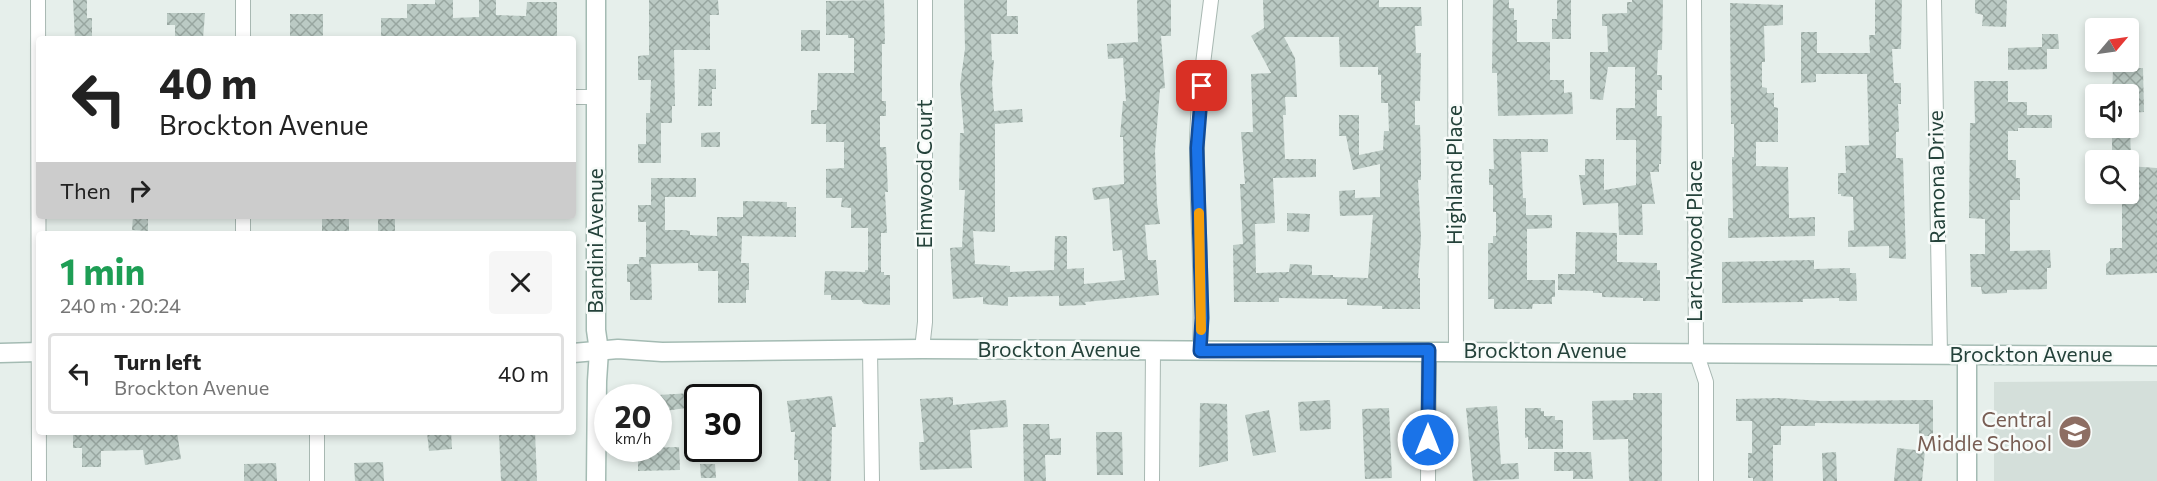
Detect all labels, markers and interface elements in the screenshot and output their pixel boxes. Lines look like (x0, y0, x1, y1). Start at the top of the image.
north arrow (2085, 18, 2139, 72)
map controls (2085, 18, 2139, 204)
text: 40 m (159, 56, 257, 108)
icon: left (60, 60, 138, 138)
pin (1176, 60, 1227, 111)
icon: arrive (1185, 69, 1218, 102)
button: sound (2085, 84, 2139, 138)
street label: Elmwood Court (911, 99, 936, 249)
street label: Highland Place (1441, 105, 1466, 245)
text: Brockton Avenue (159, 108, 369, 141)
street label: Ramona Drive (1922, 110, 1949, 244)
button: search (2085, 150, 2139, 204)
street label: Larchwood Place (1681, 160, 1706, 322)
street label: Bandini Avenue (582, 168, 607, 314)
icon: right (123, 174, 156, 207)
text: Then (60, 177, 111, 204)
text: 1 min (60, 248, 145, 292)
button: close (489, 251, 552, 314)
text: 240 m · 20:24 (60, 293, 181, 317)
street label: Brockton Avenue (978, 336, 1140, 361)
street label: Brockton Avenue (1464, 337, 1626, 362)
street label: Brockton Avenue (1950, 341, 2112, 366)
text: Turn left (114, 348, 201, 375)
icon: left (63, 357, 96, 390)
text: 40 m (498, 360, 549, 387)
text: Brockton Avenue (114, 375, 269, 399)
speed limit sign: 30 (684, 384, 762, 462)
text: 20 (615, 397, 651, 434)
place label: Central Middle School (1917, 406, 2052, 455)
position arrow (1396, 408, 1460, 472)
school or university icon: Central Middle School (2057, 414, 2093, 450)
text: km/h (615, 429, 651, 447)

